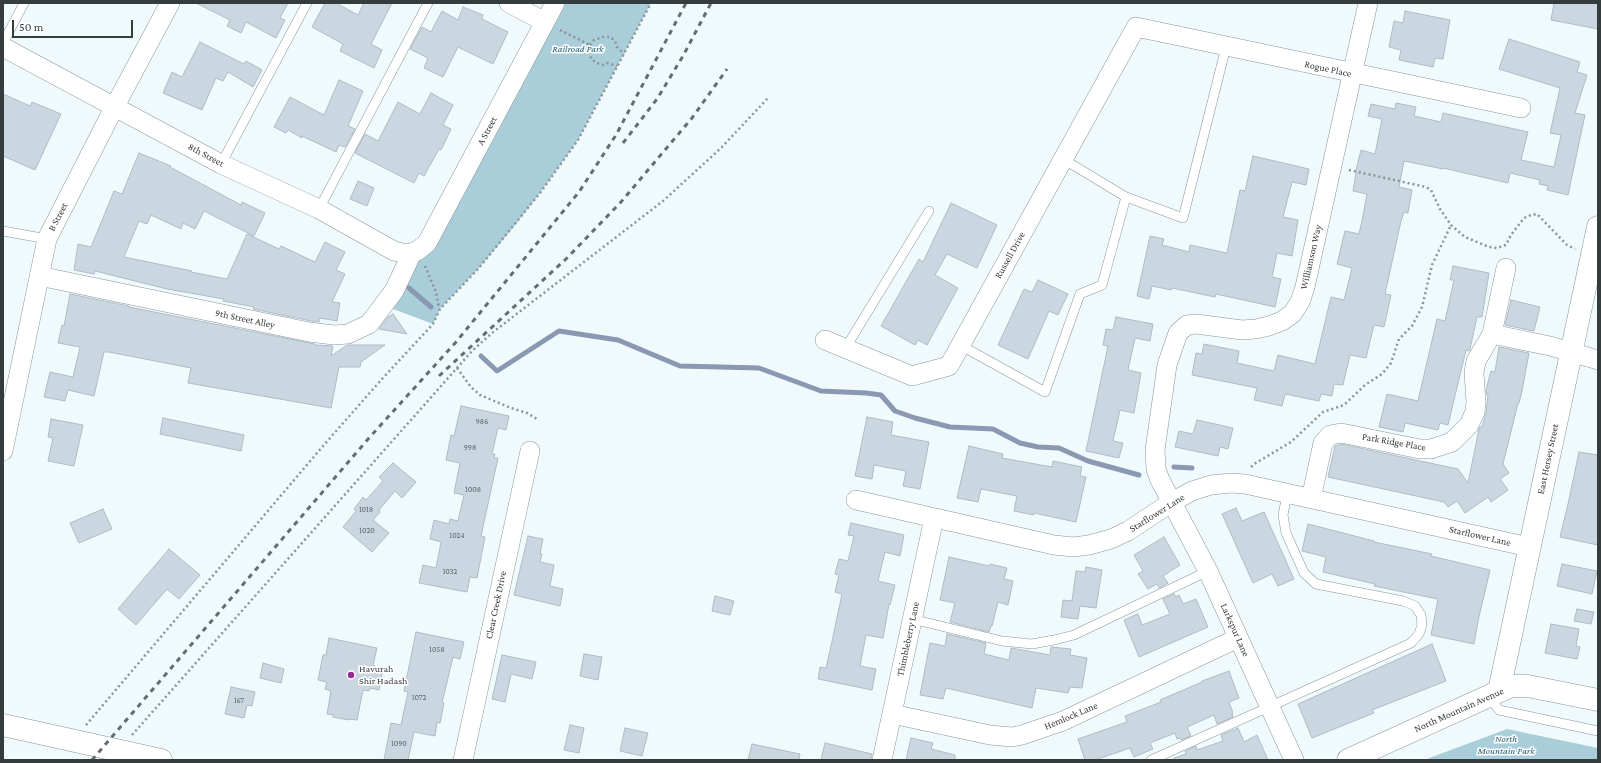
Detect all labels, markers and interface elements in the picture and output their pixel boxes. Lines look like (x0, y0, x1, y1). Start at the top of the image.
scale bar (14, 12, 135, 38)
text: 50 m (19, 20, 43, 34)
park label: Railroad Park (552, 43, 604, 55)
street label: Rogue Place (1303, 58, 1353, 80)
street label: A Street (474, 115, 500, 147)
street label: 8th Street (186, 140, 226, 170)
street label: B Street (46, 201, 70, 233)
street label: Williamson Way (1298, 223, 1324, 291)
street label: Russell Drive (992, 229, 1028, 281)
street label: 9th Street Alley (214, 307, 276, 331)
house number: 986 (476, 417, 488, 427)
street label: East Hersey Street (1535, 423, 1561, 495)
street label: Park Ridge Place (1361, 430, 1427, 454)
house number: 998 (464, 443, 476, 453)
house number: 1008 (465, 485, 481, 495)
street label: Starflower Lane (1127, 491, 1187, 535)
house number: 1018 (359, 505, 373, 515)
street label: Starflower Lane (1448, 523, 1512, 549)
house number: 1020 (359, 526, 375, 536)
house number: 1024 (450, 531, 464, 541)
house number: 1032 (443, 567, 457, 577)
street label: Clear Creek Drive (483, 570, 509, 640)
street label: Thimbleberry Lane (894, 601, 922, 677)
street label: Larkspur Lane (1218, 601, 1252, 659)
house number: 1058 (429, 645, 445, 655)
place label: Havurah Shir Hadash (359, 663, 407, 686)
marker: Havurah Shir Hadash (346, 670, 356, 680)
street label: North Mountain Avenue (1412, 685, 1506, 735)
house number: 1072 (412, 693, 426, 703)
house number: 167 (234, 696, 244, 706)
street label: Hemlock Lane (1043, 699, 1099, 733)
park label: North Mountain Park (1477, 733, 1535, 756)
house number: 1090 (391, 739, 407, 749)

